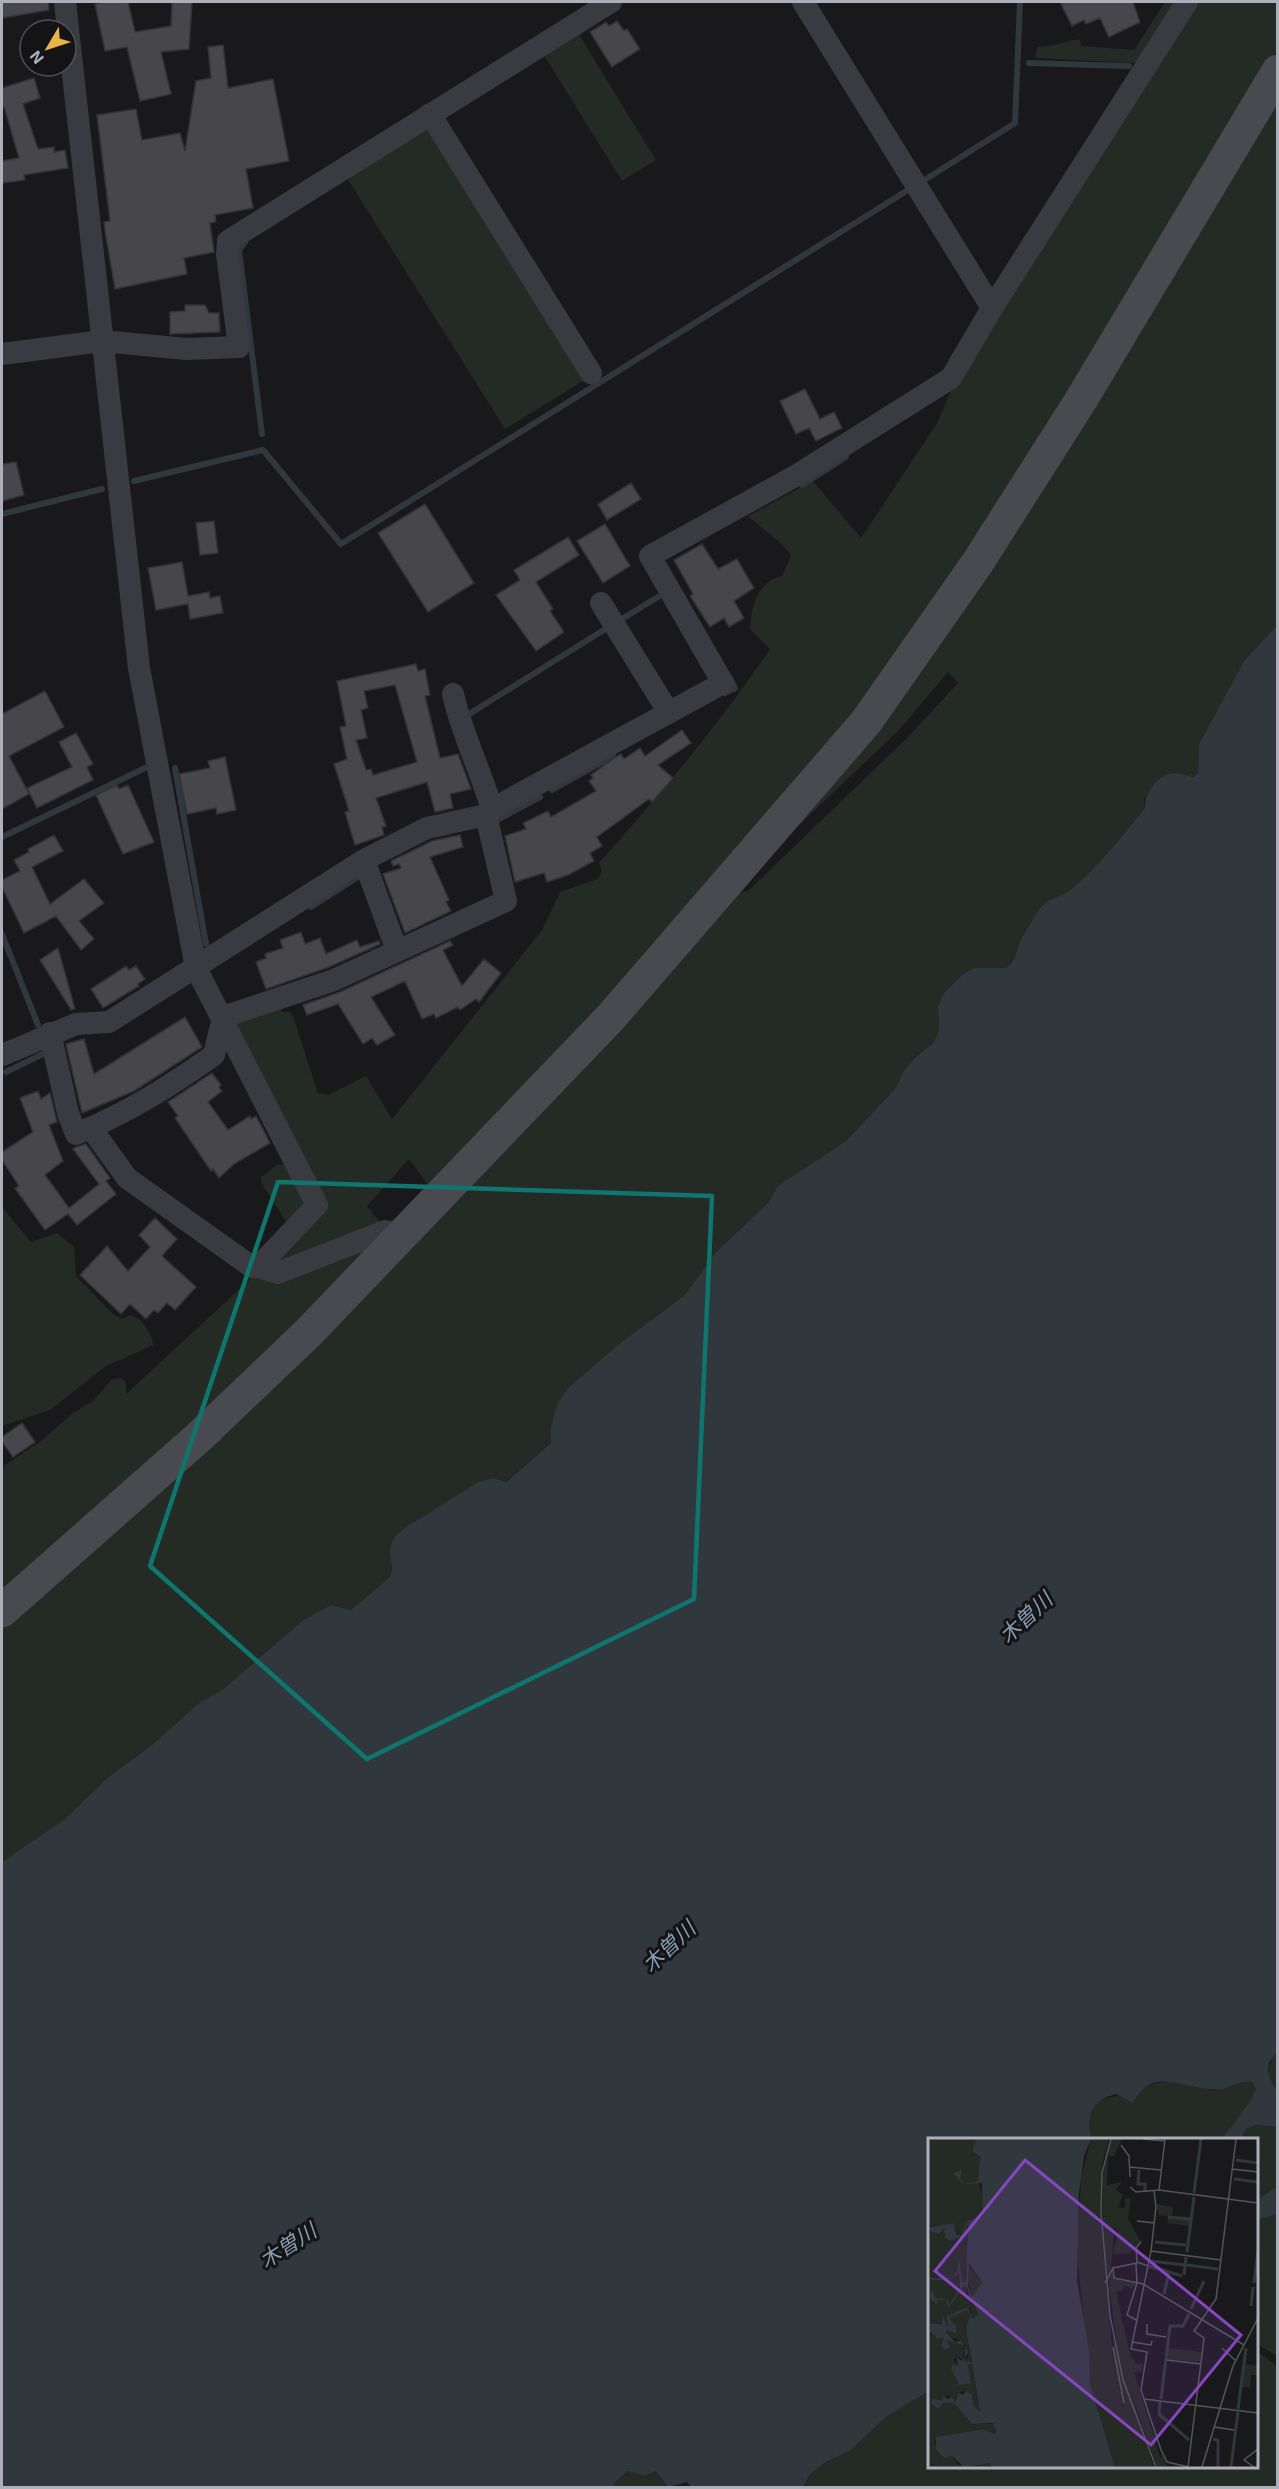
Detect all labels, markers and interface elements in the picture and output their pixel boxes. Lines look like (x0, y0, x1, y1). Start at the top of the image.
north arrow (18, 18, 78, 78)
text: N (25, 47, 47, 68)
water label: 木曽川 (993, 1585, 1058, 1648)
water label: 木曽川 (636, 1914, 701, 1977)
inset map (928, 2138, 1258, 2468)
water label: 木曽川 (254, 2216, 322, 2272)

